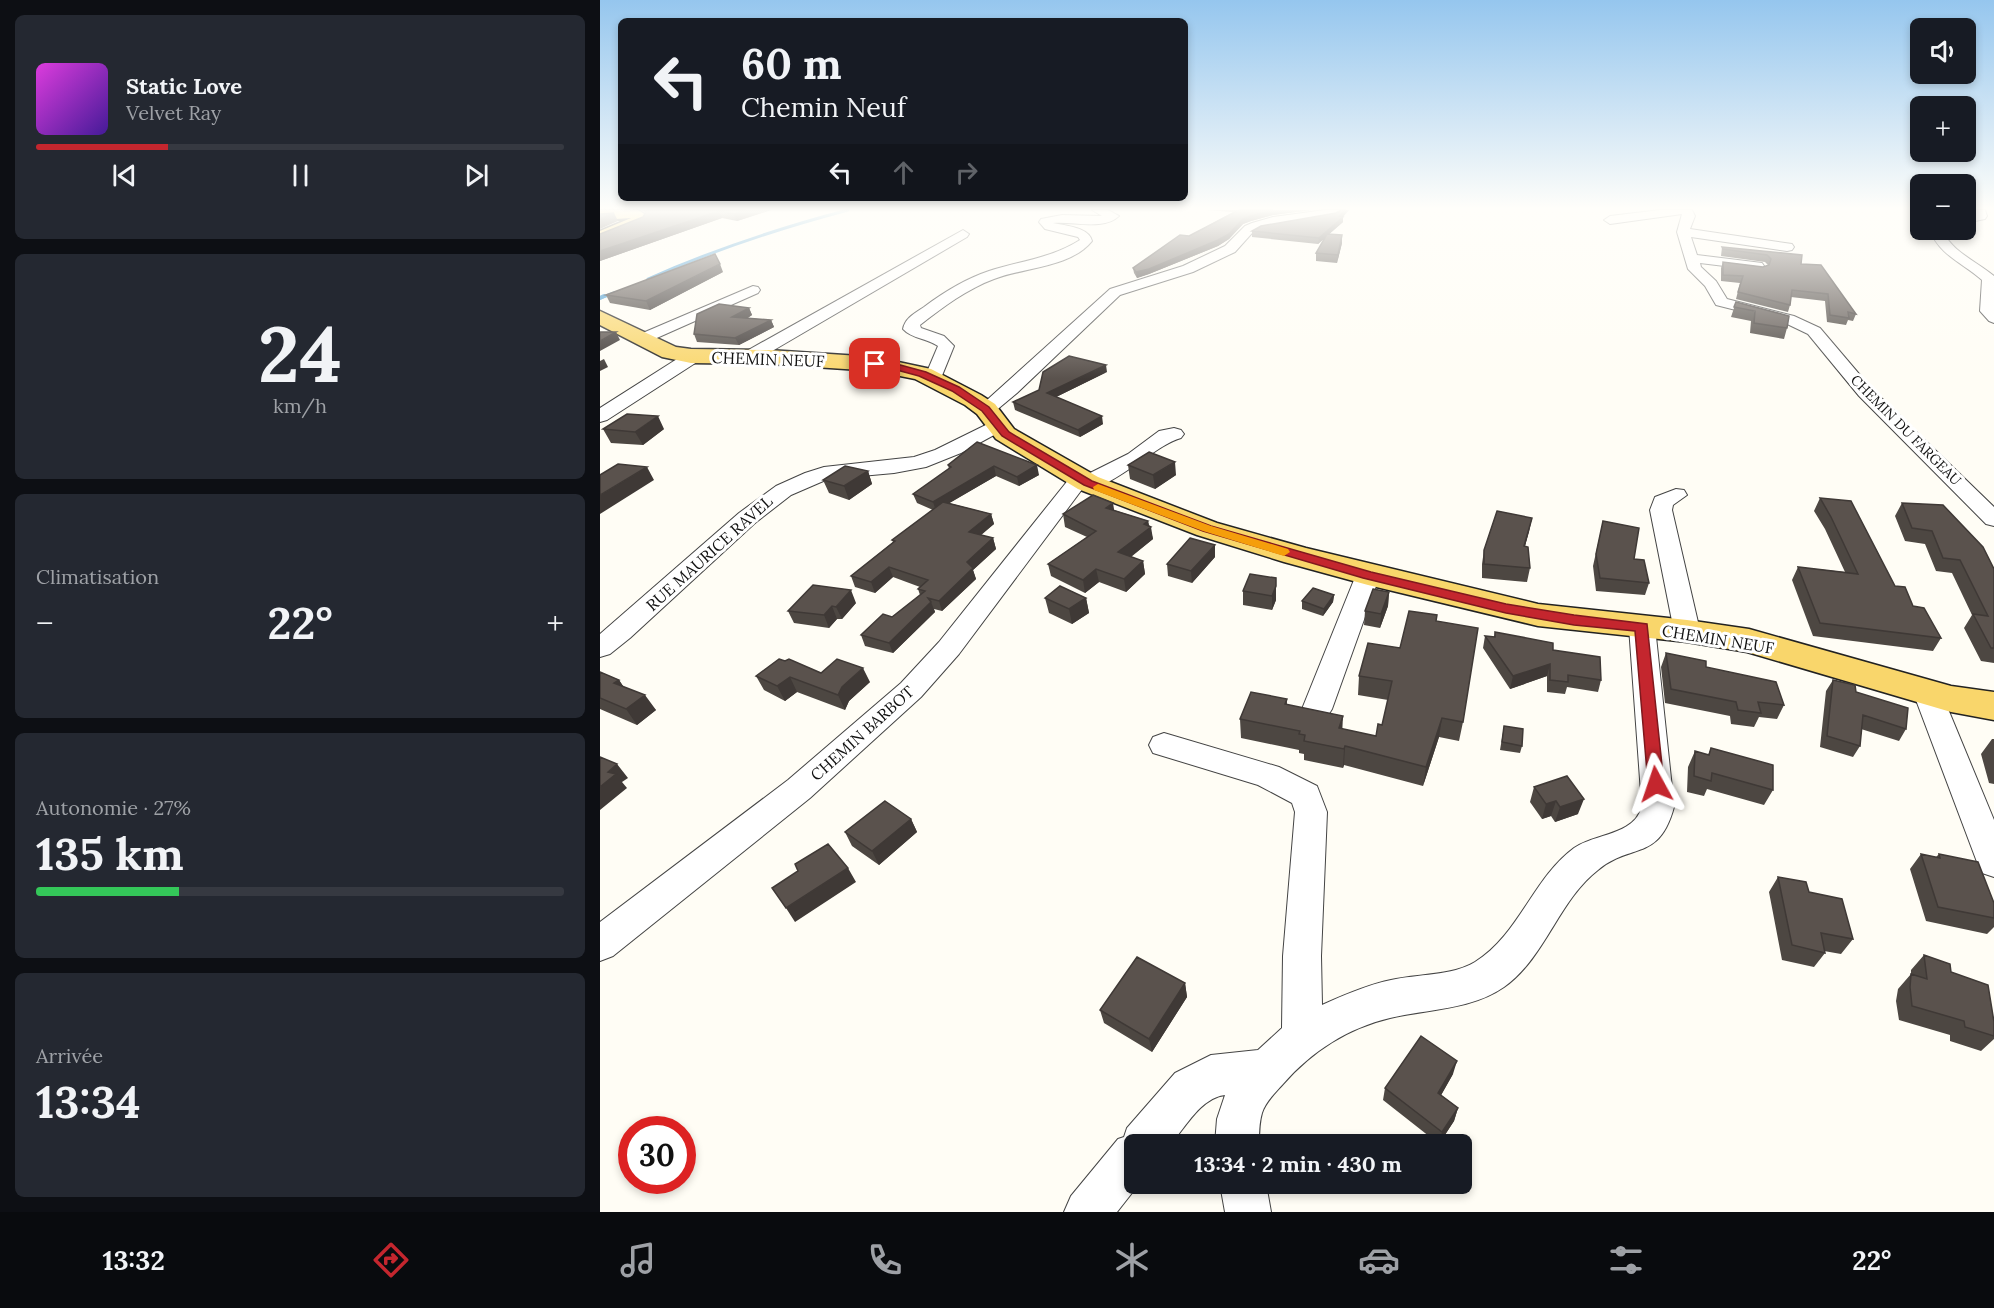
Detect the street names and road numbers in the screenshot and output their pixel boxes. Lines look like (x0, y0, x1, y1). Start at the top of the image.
street label: CHEMIN NEUF (711, 347, 825, 371)
street label: CHEMIN DU FARGEAU (1847, 371, 1965, 489)
street label: RUE MAURICE RAVEL (642, 491, 776, 615)
street label: CHEMIN NEUF (1661, 620, 1776, 658)
street label: CHEMIN BARBOT (806, 681, 918, 785)

